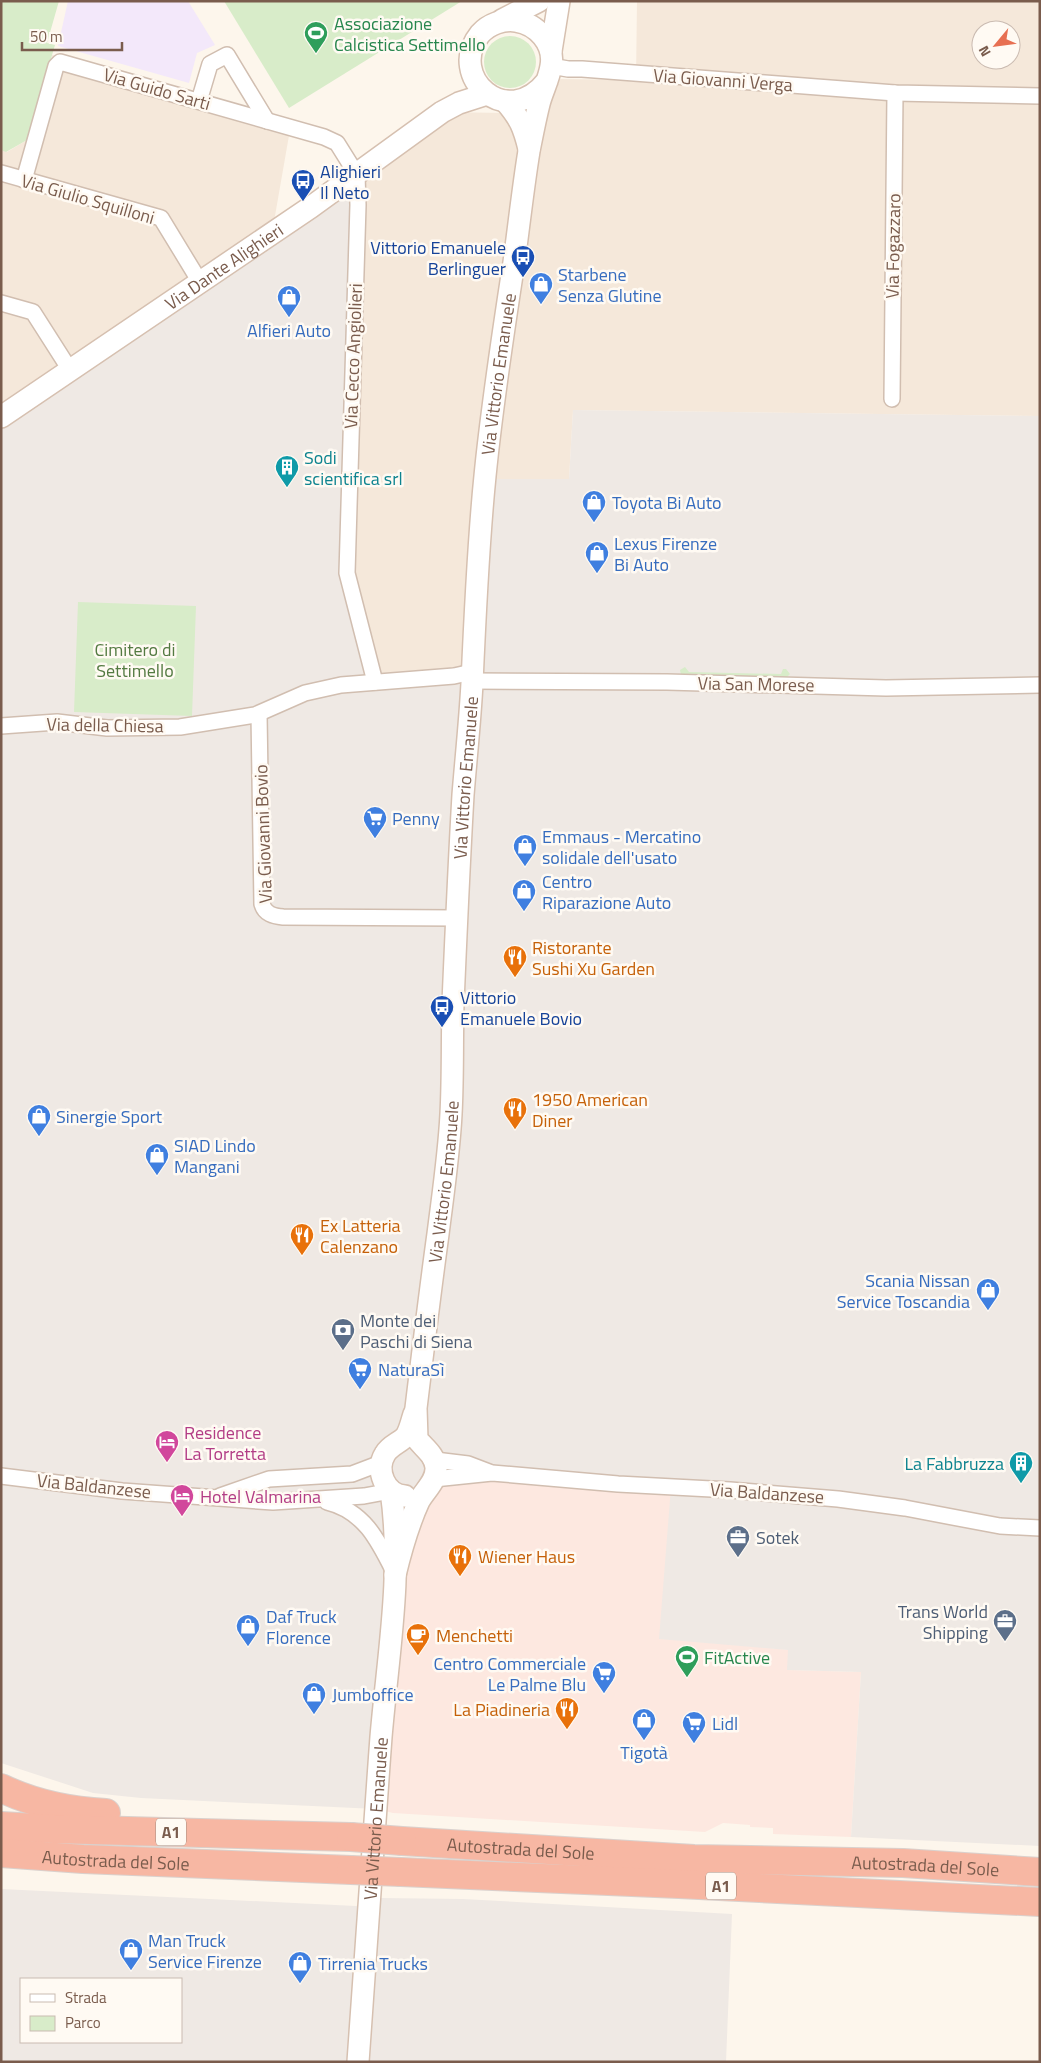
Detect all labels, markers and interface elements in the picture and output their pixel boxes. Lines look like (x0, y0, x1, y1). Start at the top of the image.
place label: Associazione Calcistica Settimello (334, 10, 486, 58)
scale bar (22, 20, 122, 52)
sports icon: Associazione Calcistica Settimello (303, 20, 329, 54)
north arrow (971, 20, 1021, 70)
text: 50 m (30, 25, 63, 48)
text: N (973, 42, 996, 61)
street label: Via Guido Sarti (100, 61, 214, 117)
street label: Via Giovanni Verga (652, 62, 794, 98)
place label: Alighieri Il Neto (320, 158, 381, 206)
street label: Via Giulio Squilloni (18, 167, 158, 231)
bus stop icon: Alighieri Il Neto (290, 168, 316, 202)
street label: Via Fogazzaro (879, 193, 907, 299)
street label: Via Dante Alighieri (159, 216, 288, 316)
place label: Vittorio Emanuele Berlinguer (370, 234, 506, 282)
bus stop icon: Vittorio Emanuele Berlinguer (510, 244, 536, 278)
place label: Starbene Senza Glutine (558, 261, 662, 309)
shop icon: Starbene Senza Glutine (528, 271, 554, 305)
street label: Via Cecco Angiolieri (337, 283, 369, 429)
shop icon: Alfieri Auto (276, 284, 302, 318)
street label: Via Vittorio Emanuele (474, 291, 523, 457)
place label: Alfieri Auto (247, 317, 331, 344)
place label: Sodi scientifica srl (304, 444, 403, 492)
building icon: Sodi scientifica srl (274, 454, 300, 488)
shop icon: Toyota Bi Auto (581, 489, 607, 523)
place label: Toyota Bi Auto (612, 489, 722, 516)
place label: Lexus Firenze Bi Auto (614, 530, 717, 578)
shop icon: Lexus Firenze Bi Auto (584, 540, 610, 574)
park label: Cimitero di Settimello (94, 636, 176, 684)
street label: Via San Morese (697, 669, 815, 699)
street label: Via Vittorio Emanuele (446, 695, 485, 860)
street label: Via della Chiesa (46, 710, 164, 740)
street label: Via Giovanni Bovio (247, 764, 279, 904)
supermarket icon: Penny (362, 805, 388, 839)
place label: Penny (392, 805, 440, 832)
place label: Emmaus - Mercatino solidale dell'usato (542, 823, 701, 871)
shop icon: Emmaus - Mercatino solidale dell'usato (512, 833, 538, 867)
place label: Centro Riparazione Auto (542, 868, 671, 916)
shop icon: Centro Riparazione Auto (511, 878, 537, 912)
place label: Ristorante Sushi Xu Garden (532, 934, 655, 982)
restaurant icon: Ristorante Sushi Xu Garden (502, 944, 528, 978)
place label: Vittorio Emanuele Bovio (460, 984, 582, 1032)
bus stop icon: Vittorio Emanuele Bovio (429, 994, 455, 1028)
place label: 1950 American Diner (532, 1086, 648, 1134)
restaurant icon: 1950 American Diner (502, 1096, 528, 1130)
street label: Via Vittorio Emanuele (421, 1100, 465, 1265)
shop icon: Sinergie Sport (26, 1103, 52, 1137)
place label: Sinergie Sport (56, 1103, 163, 1130)
place label: SIAD Lindo Mangani (174, 1132, 256, 1180)
shop icon: SIAD Lindo Mangani (144, 1142, 170, 1176)
place label: Ex Latteria Calenzano (320, 1212, 401, 1260)
restaurant icon: Ex Latteria Calenzano (289, 1222, 315, 1256)
place label: Scania Nissan Service Toscandia (837, 1267, 970, 1315)
shop icon: Scania Nissan Service Toscandia (975, 1277, 1001, 1311)
place label: Monte dei Paschi di Siena (360, 1307, 472, 1355)
bank icon: Monte dei Paschi di Siena (330, 1317, 356, 1351)
supermarket icon: NaturaSì (347, 1356, 373, 1390)
place label: NaturaSì (378, 1356, 444, 1383)
place label: Residence La Torretta (184, 1419, 266, 1467)
hotel icon: Residence La Torretta (154, 1429, 180, 1463)
place label: La Fabbruzza (904, 1450, 1004, 1477)
building icon: La Fabbruzza (1008, 1450, 1034, 1484)
street label: Via Baldanzese (36, 1467, 152, 1505)
street label: Via Baldanzese (709, 1476, 825, 1510)
hotel icon: Hotel Valmarina (169, 1483, 195, 1517)
place label: Hotel Valmarina (200, 1483, 321, 1510)
office icon: Sotek (725, 1524, 751, 1558)
place label: Sotek (756, 1524, 800, 1551)
restaurant icon: Wiener Haus (447, 1543, 473, 1577)
place label: Wiener Haus (478, 1543, 575, 1570)
place label: Trans World Shipping (898, 1598, 988, 1646)
place label: Daf Truck Florence (266, 1603, 337, 1651)
office icon: Trans World Shipping (992, 1608, 1018, 1642)
shop icon: Daf Truck Florence (235, 1613, 261, 1647)
cafe icon: Menchetti (405, 1622, 431, 1656)
place label: Menchetti (436, 1622, 513, 1649)
sports icon: FitActive (674, 1644, 700, 1678)
place label: FitActive (704, 1644, 770, 1671)
place label: Centro Commerciale Le Palme Blu (433, 1650, 586, 1698)
supermarket icon: Centro Commerciale Le Palme Blu (591, 1660, 617, 1694)
shop icon: Jumboffice (301, 1681, 327, 1715)
place label: Jumboffice (332, 1681, 413, 1708)
place label: La Piadineria (453, 1696, 550, 1723)
restaurant icon: La Piadineria (554, 1696, 580, 1730)
shop icon: Tigotà (631, 1707, 657, 1741)
supermarket icon: Lidl (681, 1710, 707, 1744)
place label: Lidl (712, 1710, 738, 1737)
street label: Via Vittorio Emanuele (356, 1736, 394, 1901)
place label: Tigotà (620, 1739, 668, 1766)
road number: A1 (156, 1818, 186, 1845)
street label: Autostrada del Sole (446, 1830, 595, 1866)
street label: Autostrada del Sole (41, 1843, 190, 1877)
street label: Autostrada del Sole (851, 1849, 1000, 1883)
road number: A1 (706, 1872, 736, 1900)
place label: Man Truck Service Firenze (148, 1927, 262, 1975)
shop icon: Man Truck Service Firenze (118, 1937, 144, 1971)
shop icon: Tirrenia Trucks (287, 1950, 313, 1984)
place label: Tirrenia Trucks (318, 1950, 428, 1977)
legend (20, 1978, 182, 2043)
text: Strada (65, 1986, 107, 2009)
text: Parco (65, 2011, 101, 2034)

